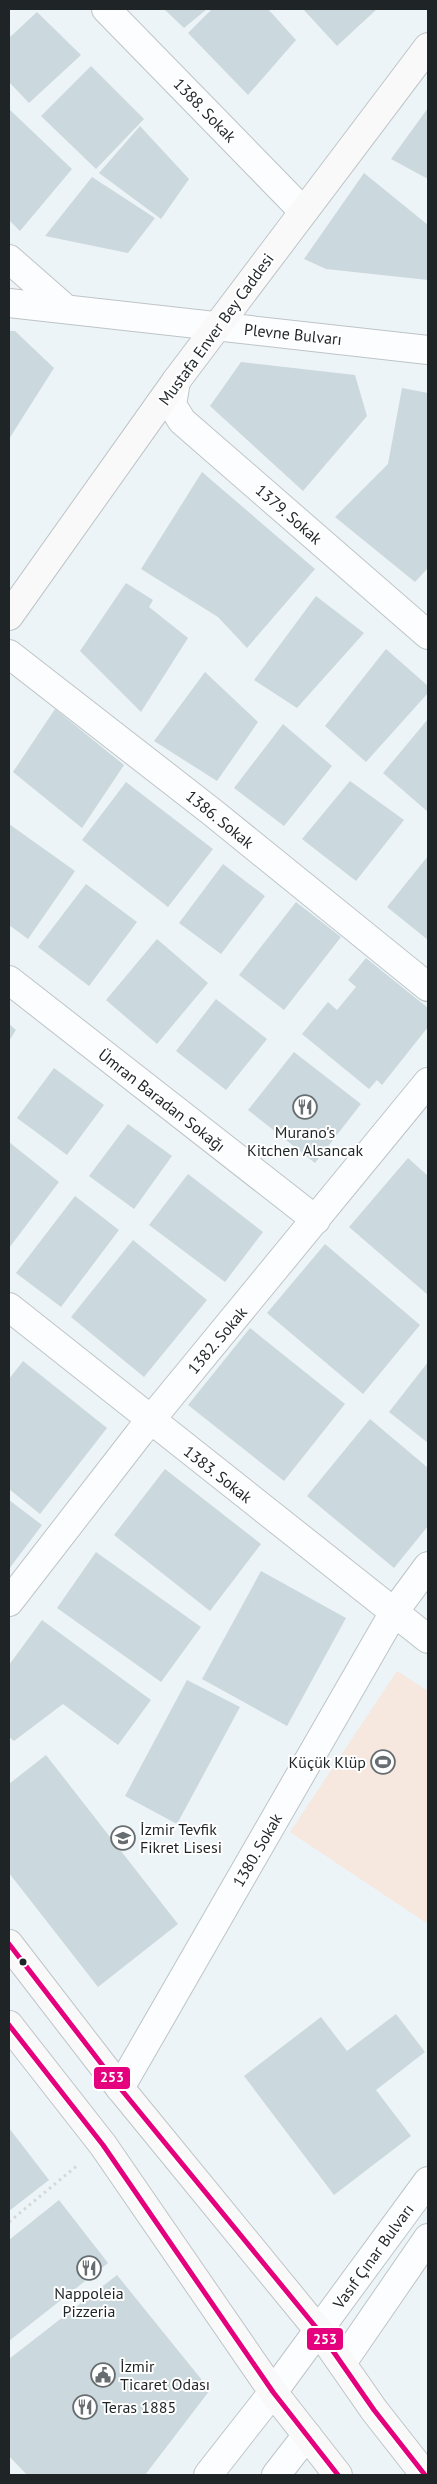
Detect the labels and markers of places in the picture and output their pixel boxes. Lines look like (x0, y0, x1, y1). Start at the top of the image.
restaurant icon: Murano's Kitchen Alsancak (292, 1094, 318, 1120)
place label: Murano's Kitchen Alsancak (247, 1122, 363, 1160)
sports icon: Küçük Klüp (370, 1749, 396, 1775)
place label: Küçük Klüp (289, 1752, 366, 1772)
place label: İzmir Tevfik Fikret Lisesi (140, 1819, 222, 1857)
school or university icon: İzmir Tevfik Fikret Lisesi (110, 1825, 136, 1851)
unlabelled marker (18, 1957, 28, 1967)
restaurant icon: Nappoleia Pizzeria (76, 2255, 102, 2281)
place label: Nappoleia Pizzeria (54, 2283, 124, 2321)
place label: İzmir Ticaret Odası (120, 2356, 210, 2394)
public building icon: İzmir Ticaret Odası (90, 2362, 116, 2388)
restaurant icon: Teras 1885 (72, 2394, 98, 2420)
place label: Teras 1885 (102, 2397, 176, 2417)

